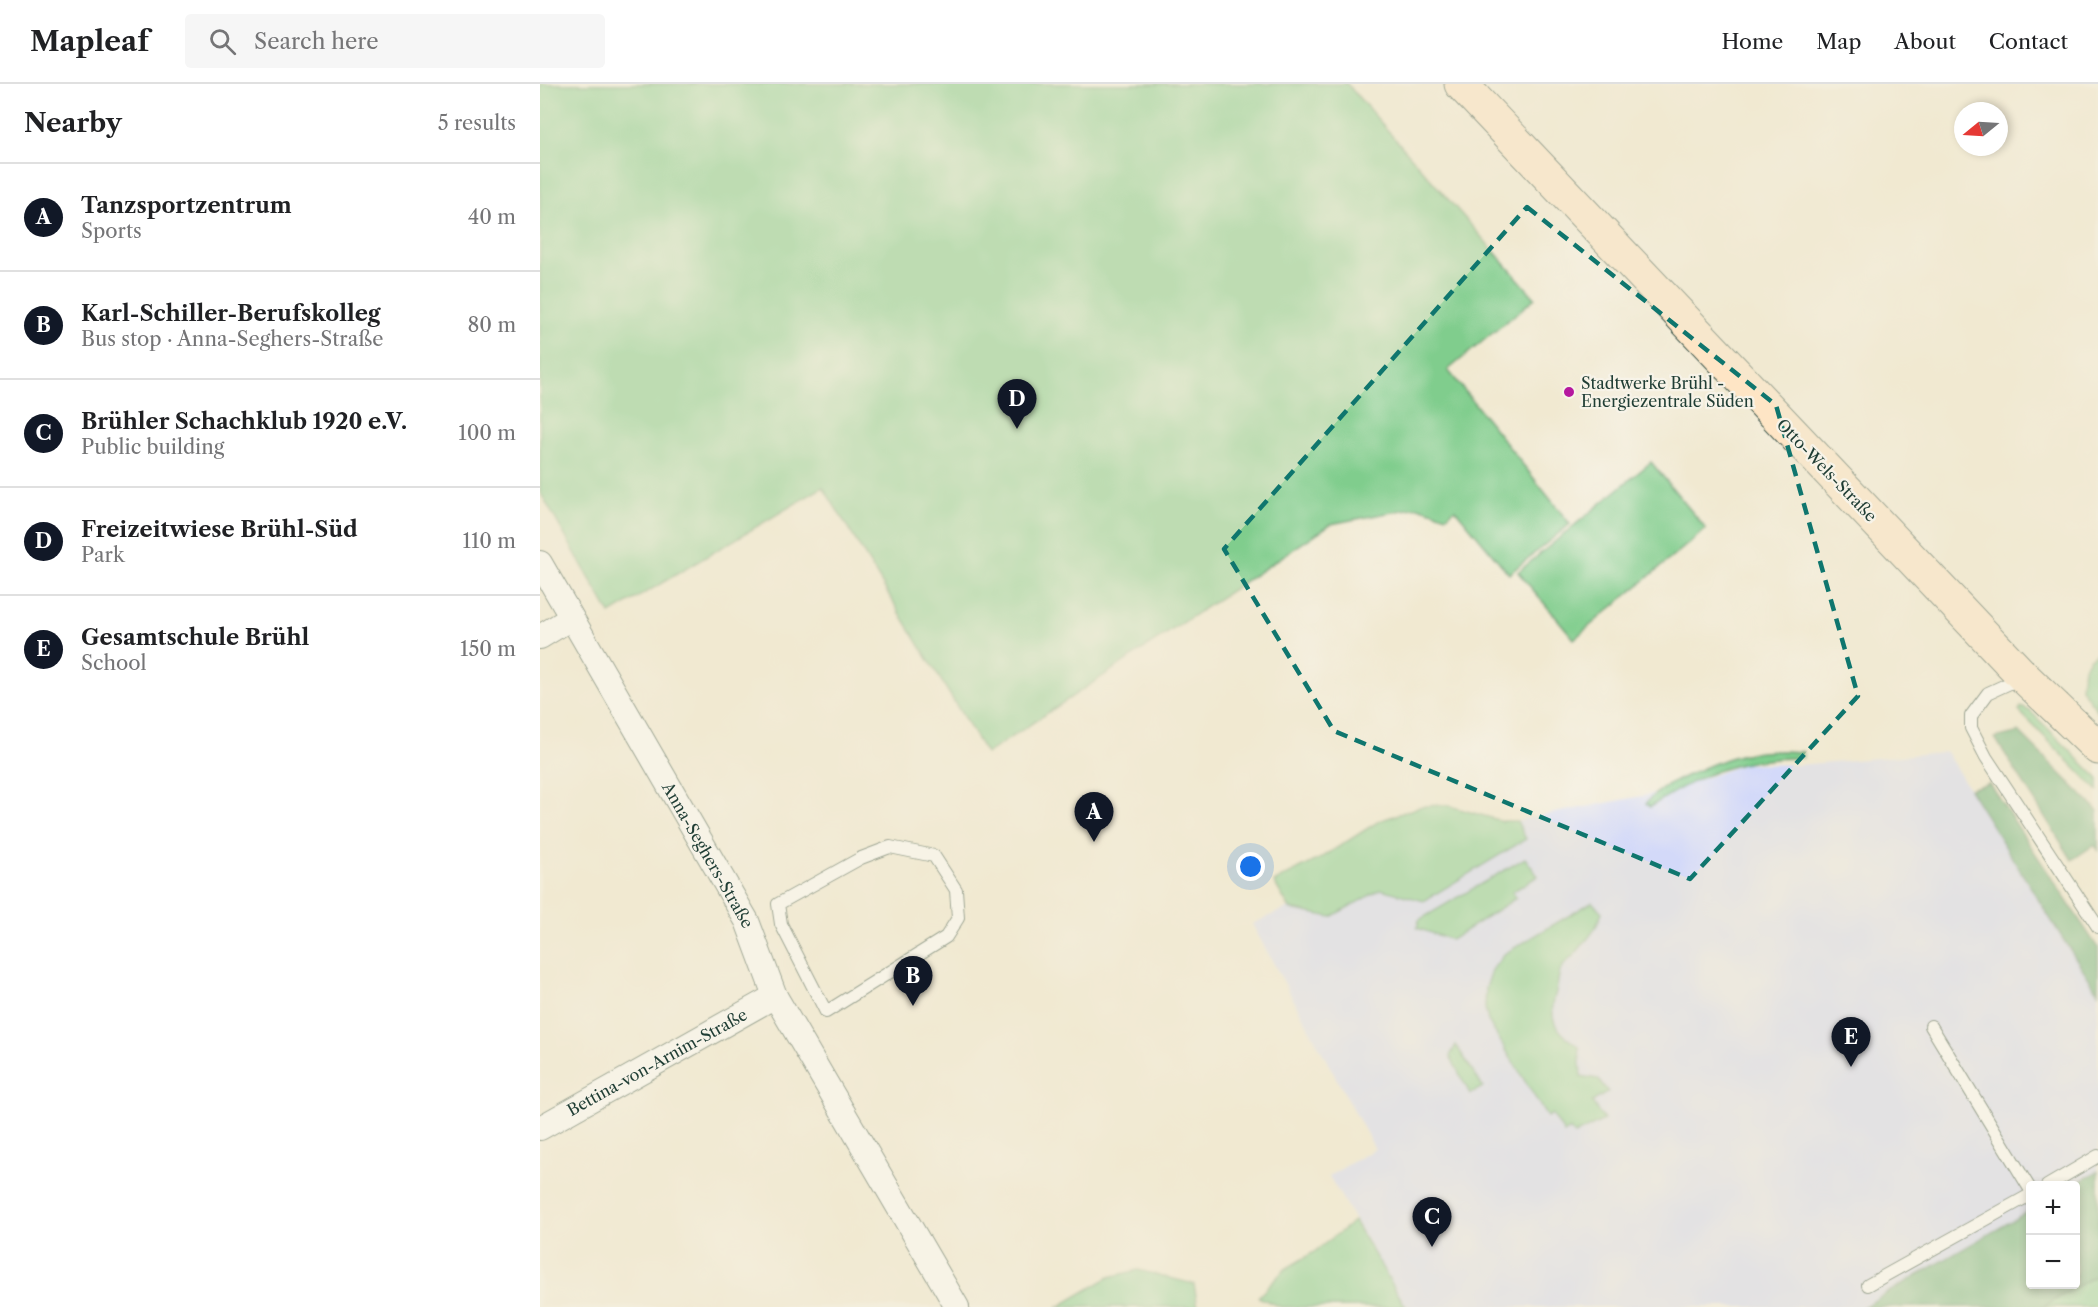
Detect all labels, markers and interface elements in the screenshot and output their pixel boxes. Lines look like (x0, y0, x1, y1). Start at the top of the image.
search box (185, 14, 605, 68)
text: Mapleaf (30, 24, 149, 58)
icon: search (206, 25, 239, 58)
text: Search here (254, 28, 379, 55)
text: Home (1722, 29, 1783, 54)
text: Map (1816, 29, 1861, 54)
text: About (1894, 29, 1956, 54)
text: Contact (1989, 29, 2068, 54)
north arrow (1954, 102, 2008, 156)
text: Nearby (24, 107, 122, 139)
text: 5 results (438, 111, 516, 135)
text: Tanzsportzentrum (81, 192, 292, 219)
text: A (36, 205, 51, 229)
text: 40 m (468, 205, 516, 229)
text: Sports (81, 219, 142, 243)
text: Karl-Schiller-Berufskolleg (81, 300, 381, 327)
text: B (36, 313, 51, 337)
text: 80 m (468, 313, 516, 337)
text: Bus stop · Anna-Seghers-Straße (81, 327, 383, 351)
place label: Stadtwerke Brühl - Energiezentrale Süden (1581, 373, 1754, 411)
pin: D (998, 380, 1036, 429)
marker: Stadtwerke Brühl - Energiezentrale Süden (1562, 385, 1576, 399)
text: Brühler Schachklub 1920 e.V. (81, 408, 407, 435)
street label: Otto-Wels-Straße (1773, 414, 1881, 526)
text: C (35, 421, 52, 445)
text: 100 m (458, 421, 516, 445)
text: Public building (81, 435, 224, 459)
text: Freizeitwiese Brühl-Süd (81, 516, 358, 543)
text: D (35, 529, 52, 553)
text: 110 m (463, 529, 516, 553)
text: Park (81, 543, 124, 567)
text: Gesamtschule Brühl (81, 624, 309, 651)
text: E (36, 637, 51, 661)
text: 150 m (460, 637, 516, 661)
text: School (81, 651, 146, 675)
street label: Anna-Seghers-Straße (658, 778, 758, 931)
pin: A (1074, 792, 1114, 842)
your location (1236, 852, 1265, 881)
pin: B (894, 956, 932, 1006)
street label: Bettina-von-Arnim-Straße (563, 1004, 751, 1120)
pin: E (1832, 1018, 1870, 1067)
map controls (2026, 1181, 2080, 1289)
button: + (2026, 1181, 2080, 1235)
pin: C (1412, 1198, 1452, 1247)
button: − (2026, 1235, 2080, 1289)

